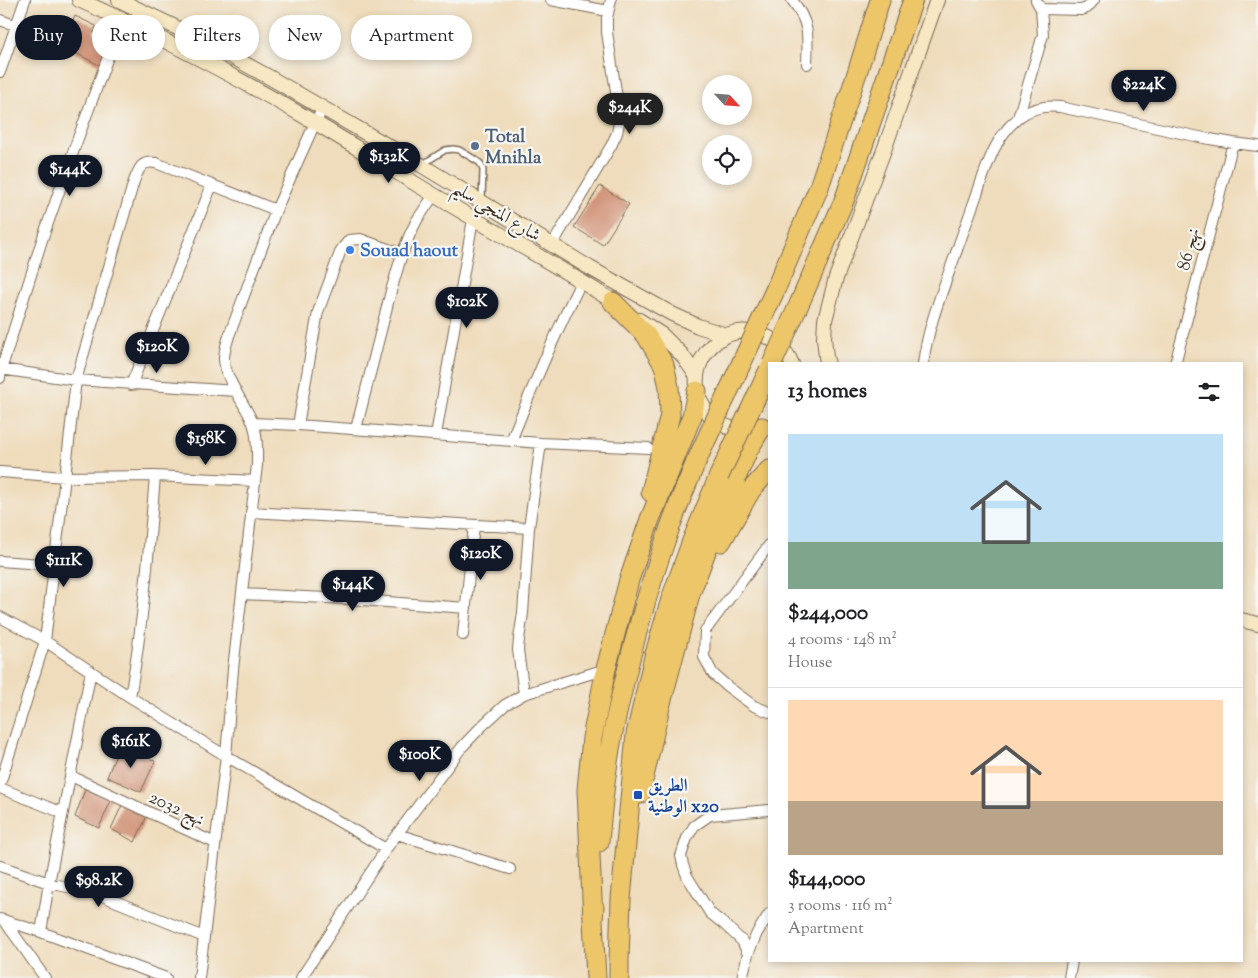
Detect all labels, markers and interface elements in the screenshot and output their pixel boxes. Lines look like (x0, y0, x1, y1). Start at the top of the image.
chip: Buy (15, 15, 82, 60)
chip: Rent (92, 15, 165, 60)
chip: Filters (175, 15, 259, 60)
chip: New (269, 15, 341, 60)
chip: Apartment (351, 15, 472, 60)
pin: $224K (1109, 70, 1179, 112)
text: $224K (1122, 74, 1166, 97)
north arrow (702, 75, 752, 125)
map controls (702, 75, 752, 185)
pin: $244K (595, 92, 665, 135)
text: $244K (608, 97, 652, 120)
place label: Total Mnihla (485, 125, 542, 172)
button: locate (702, 135, 752, 185)
marker: Total Mnihla (469, 140, 481, 152)
pin: $132K (354, 142, 424, 184)
text: $132K (369, 146, 409, 169)
pin: $144K (35, 154, 105, 197)
text: $144K (49, 159, 91, 182)
street label: شارع المنجي سليم (445, 176, 545, 252)
street label: نهج 86 (1172, 225, 1209, 274)
place label: Souad haout (360, 239, 459, 265)
marker: Souad haout (344, 244, 356, 256)
pin: $102K (432, 286, 502, 329)
text: $102K (446, 291, 488, 314)
pin: $120K (122, 332, 192, 374)
text: $120K (136, 336, 178, 359)
text: 13 homes (788, 377, 867, 407)
icon: filters (1195, 378, 1223, 406)
pin: $158K (171, 424, 241, 466)
text: $158K (186, 428, 226, 451)
icon: home (961, 467, 1051, 557)
pin: $120K (446, 538, 516, 581)
text: $120K (460, 543, 502, 566)
pin: $111K (29, 546, 99, 588)
text: $111K (46, 550, 82, 573)
pin: $144K (318, 570, 388, 612)
text: $144K (332, 574, 374, 597)
text: $244,000 (788, 599, 868, 629)
text: 4 rooms · 148 m² (788, 629, 897, 652)
text: House (788, 652, 832, 675)
pin: $161K (96, 726, 166, 769)
text: $161K (112, 731, 150, 754)
icon: home (961, 732, 1051, 822)
pin: $100K (385, 740, 455, 782)
text: $100K (399, 744, 441, 767)
place label: الطريق الوطنية x20 (648, 774, 719, 821)
street label: نهج 2032 (144, 786, 208, 835)
marker: الطريق الوطنية x20 (632, 789, 644, 801)
text: $144,000 (788, 865, 865, 895)
pin: $98.2K (58, 866, 140, 908)
text: $98.2K (75, 870, 123, 893)
text: 3 rooms · 116 m² (788, 895, 893, 918)
text: Apartment (788, 918, 864, 941)

